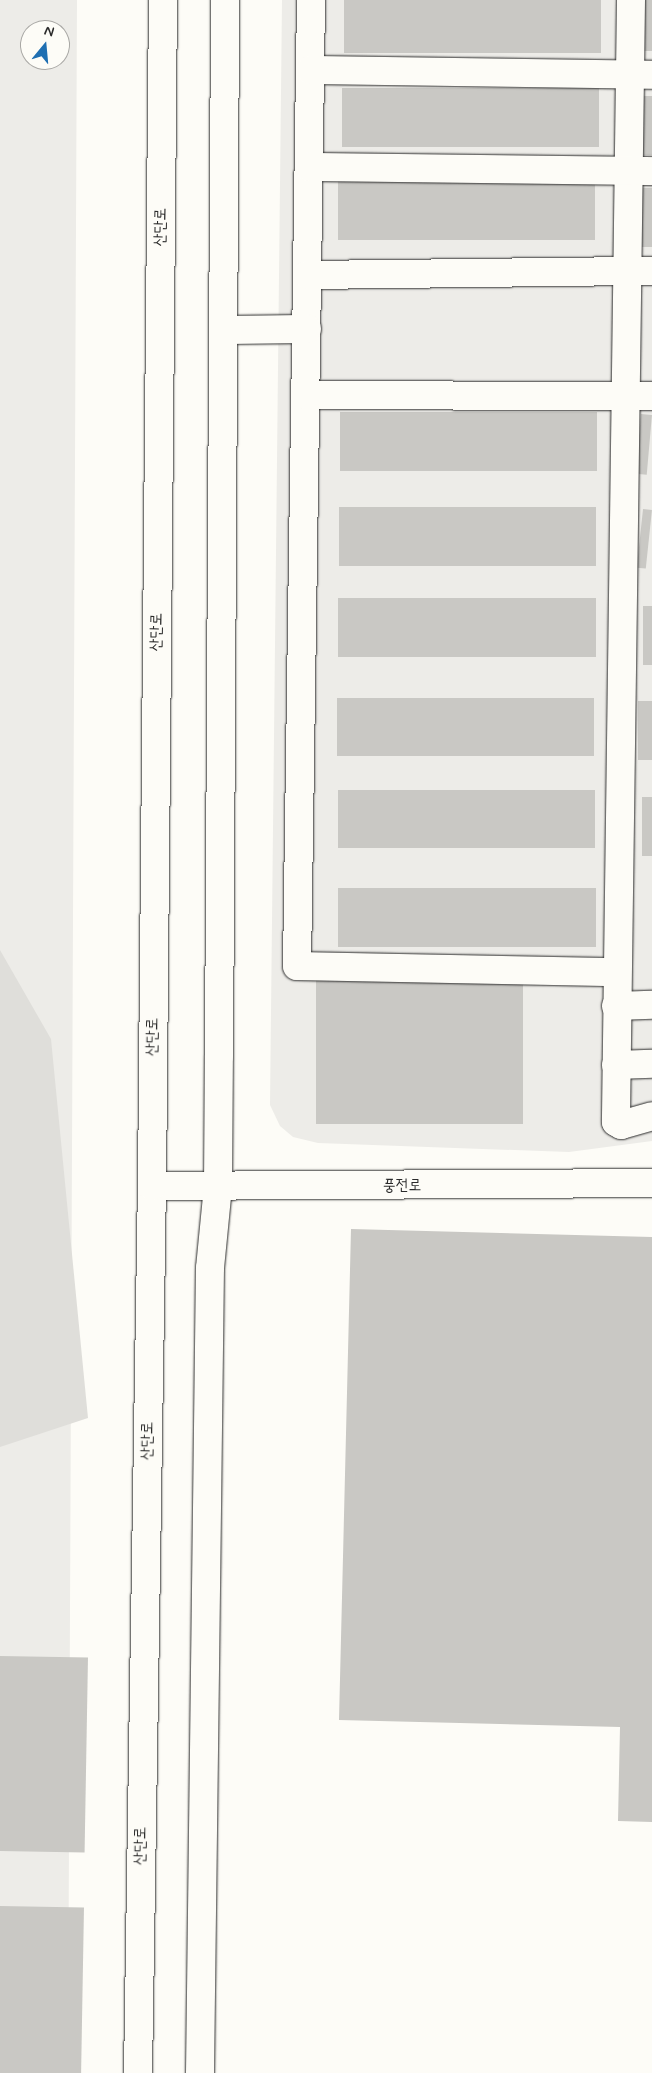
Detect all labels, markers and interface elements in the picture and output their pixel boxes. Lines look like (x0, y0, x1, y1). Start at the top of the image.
north arrow (20, 20, 70, 70)
text: N (42, 22, 56, 42)
street label: 산단로 (151, 208, 171, 246)
street label: 산단로 (147, 613, 167, 651)
street label: 산단로 (143, 1018, 163, 1056)
street label: 풍전로 (383, 1176, 421, 1196)
street label: 산단로 (138, 1422, 158, 1460)
street label: 산단로 (131, 1827, 151, 1865)

